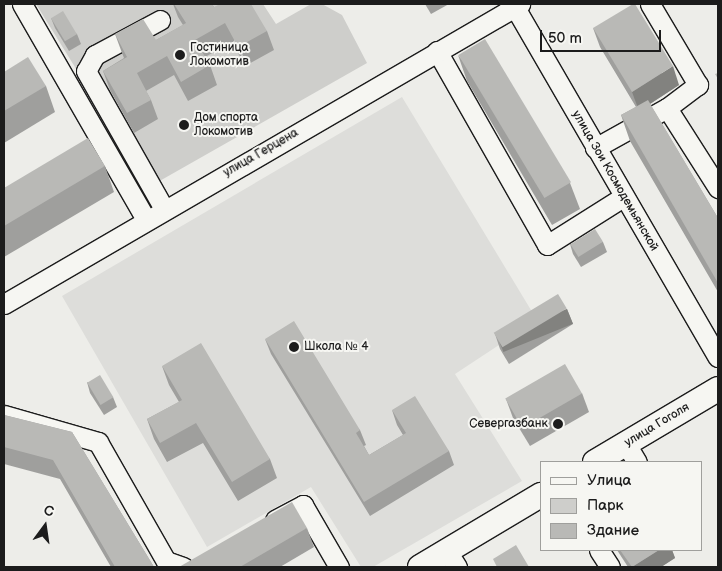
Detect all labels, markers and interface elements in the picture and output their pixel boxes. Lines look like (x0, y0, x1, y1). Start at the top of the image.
scale bar (542, 20, 663, 52)
text: 50 m (548, 29, 582, 48)
place label: Гостиница Локомотив (190, 41, 249, 69)
marker: Гостиница Локомотив (174, 49, 186, 61)
street label: улица Зои Космодемьянской (569, 108, 661, 254)
place label: Дом спорта Локомотив (194, 111, 258, 139)
marker: Дом спорта Локомотив (178, 119, 190, 131)
street label: улица Герцена (221, 126, 301, 180)
place label: Школа № 4 (304, 340, 369, 354)
marker: Школа № 4 (288, 341, 300, 353)
street label: улица Гоголя (622, 400, 692, 450)
place label: Севергазбанк (469, 417, 548, 431)
marker: Севергазбанк (552, 418, 564, 430)
legend (540, 461, 702, 551)
text: Улица (587, 471, 631, 490)
text: Парк (587, 496, 624, 515)
north arrow (20, 501, 70, 551)
text: С (42, 502, 56, 520)
text: Здание (587, 521, 639, 540)

